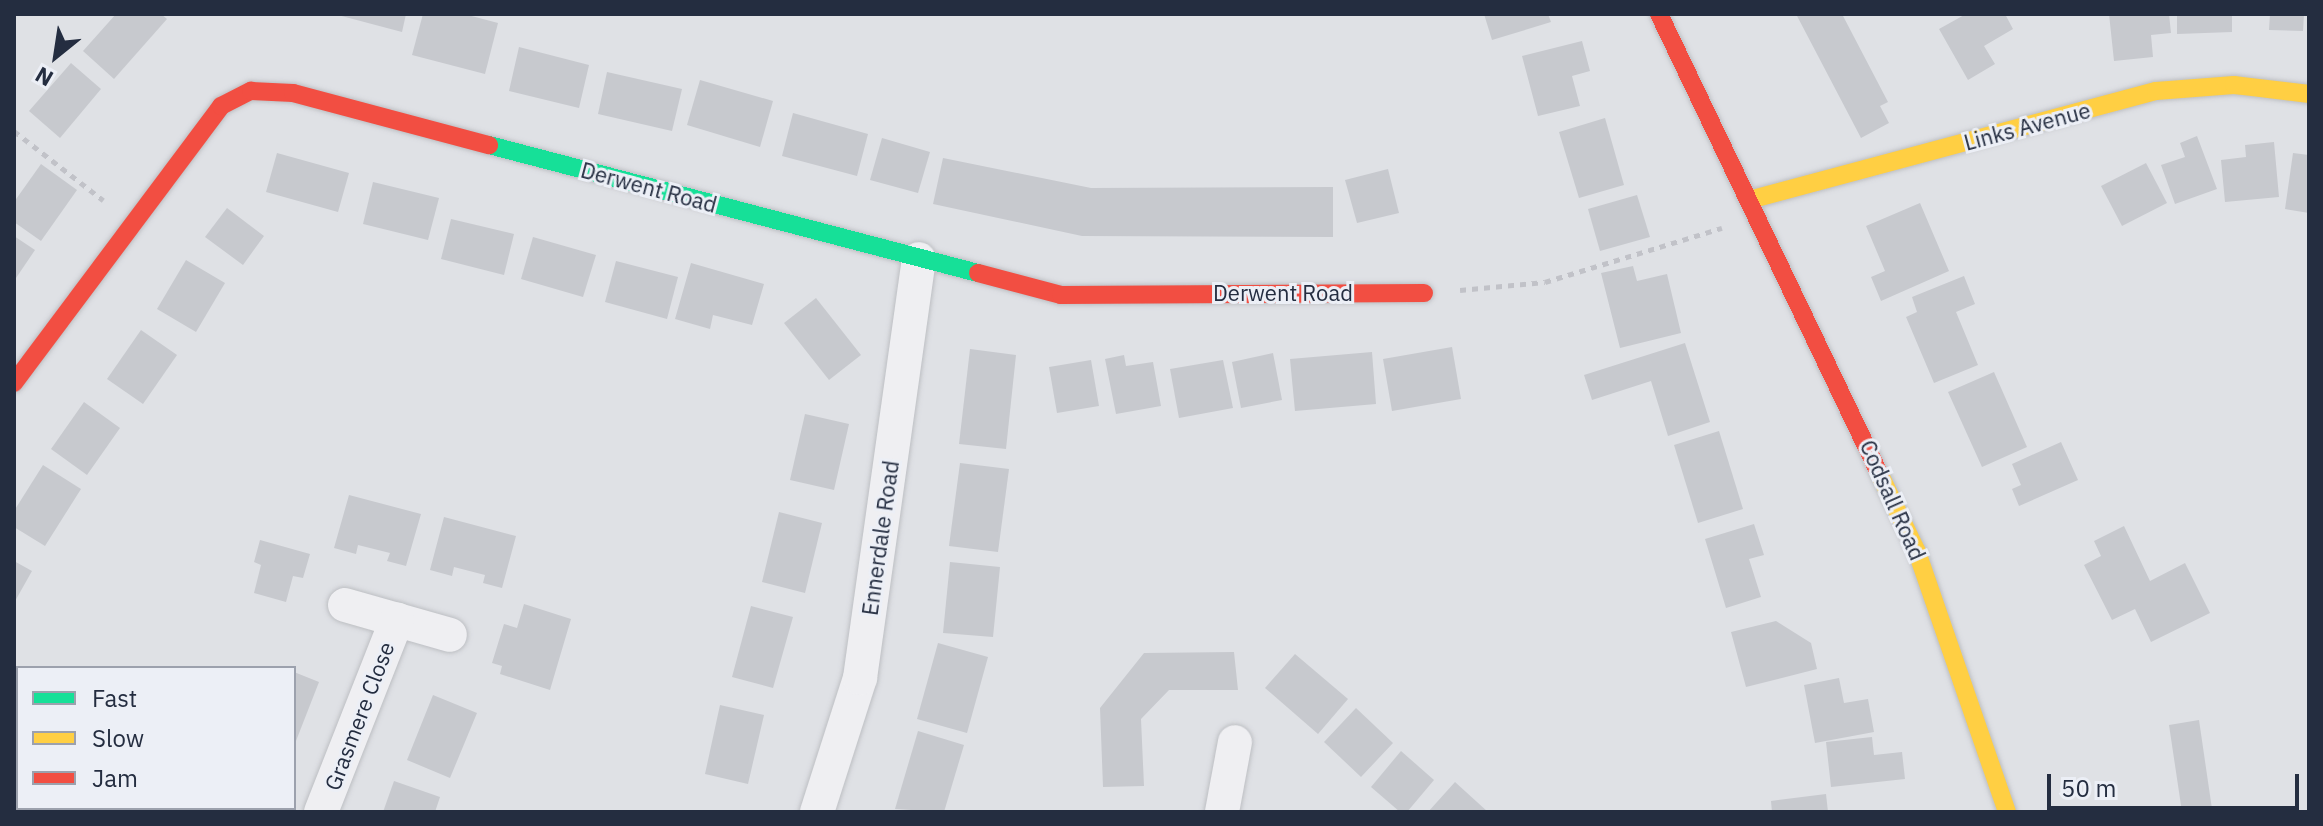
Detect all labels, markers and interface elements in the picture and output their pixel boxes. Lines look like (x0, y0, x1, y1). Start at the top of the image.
north arrow (16, 16, 96, 96)
text: N (30, 61, 58, 94)
street label: Links Avenue (1961, 96, 2093, 156)
street label: Derwent Road (578, 156, 720, 218)
street label: Derwent Road (1213, 280, 1353, 306)
street label: Codsall Road (1855, 436, 1931, 564)
street label: Ennerdale Road (856, 459, 904, 617)
street label: Grasmere Close (319, 638, 399, 794)
legend (16, 666, 296, 810)
text: Fast (92, 682, 137, 714)
text: Slow (92, 722, 144, 754)
scale bar (2051, 758, 2303, 808)
text: Jam (92, 762, 138, 794)
text: 50 m (2061, 772, 2116, 804)

